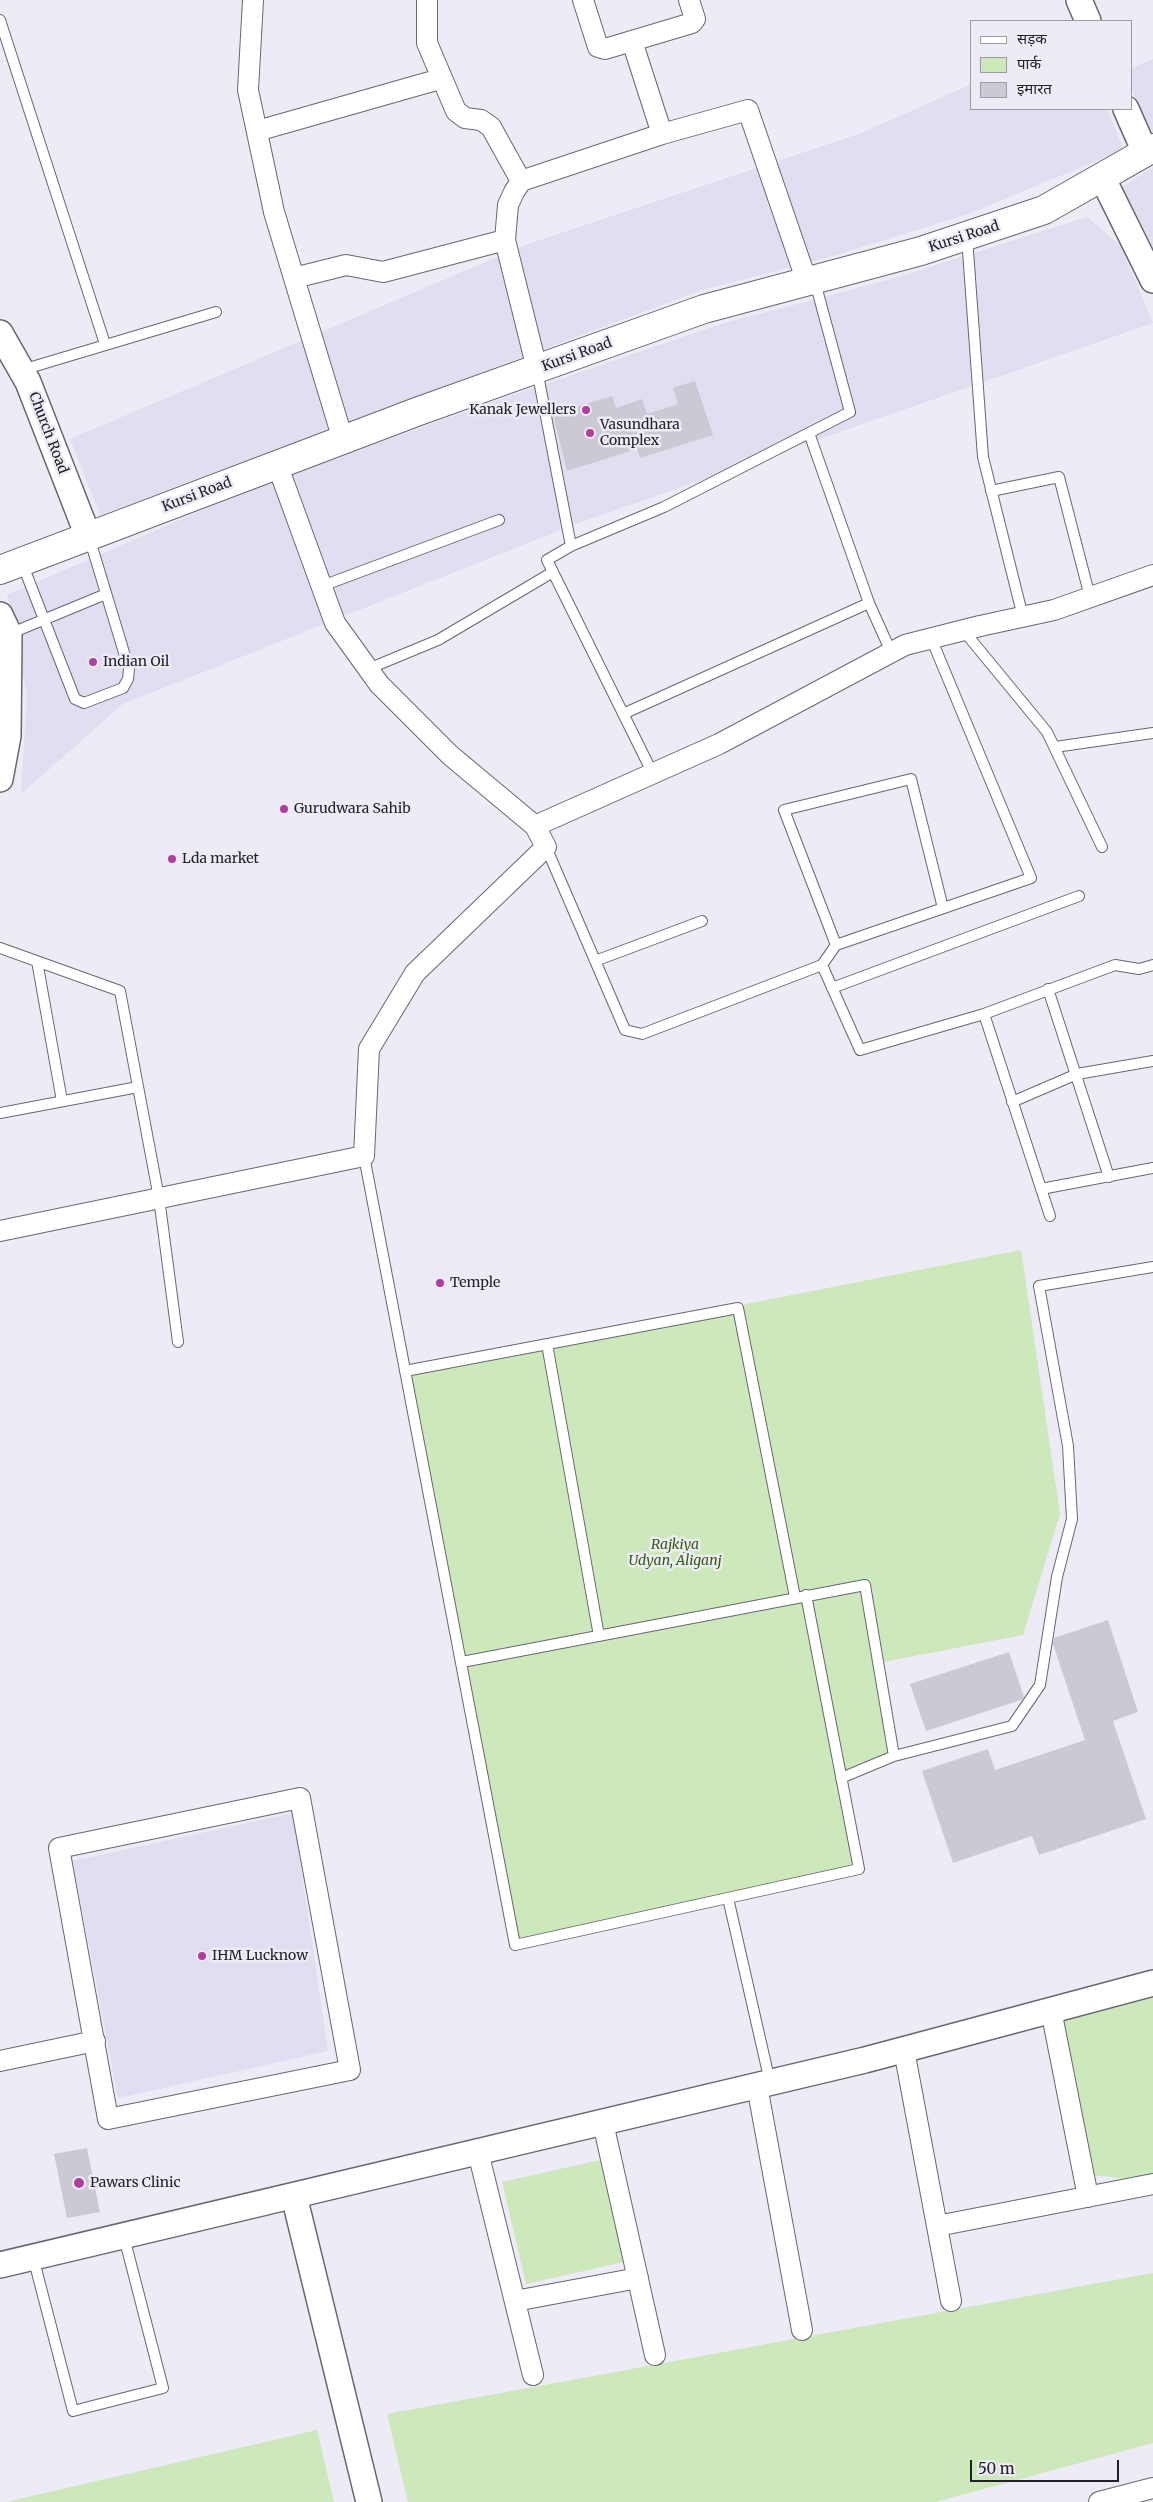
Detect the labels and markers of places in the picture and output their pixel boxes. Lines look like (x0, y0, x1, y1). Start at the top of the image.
place label: Kanak Jewellers (469, 402, 576, 418)
marker: Kanak Jewellers (580, 404, 592, 416)
place label: Vasundhara Complex (600, 417, 680, 450)
marker: Vasundhara Complex (584, 427, 596, 439)
place label: Indian Oil (103, 654, 169, 670)
marker: Indian Oil (87, 656, 99, 668)
place label: Gurudwara Sahib (294, 801, 411, 817)
marker: Gurudwara Sahib (278, 803, 290, 815)
place label: Lda market (182, 851, 259, 867)
marker: Lda market (166, 853, 178, 865)
place label: Temple (450, 1275, 500, 1291)
marker: Temple (434, 1277, 446, 1289)
place label: IHM Lucknow (212, 1948, 308, 1964)
marker: IHM Lucknow (196, 1950, 208, 1962)
place label: Pawars Clinic (90, 2175, 181, 2191)
marker: Pawars Clinic (72, 2176, 86, 2190)

